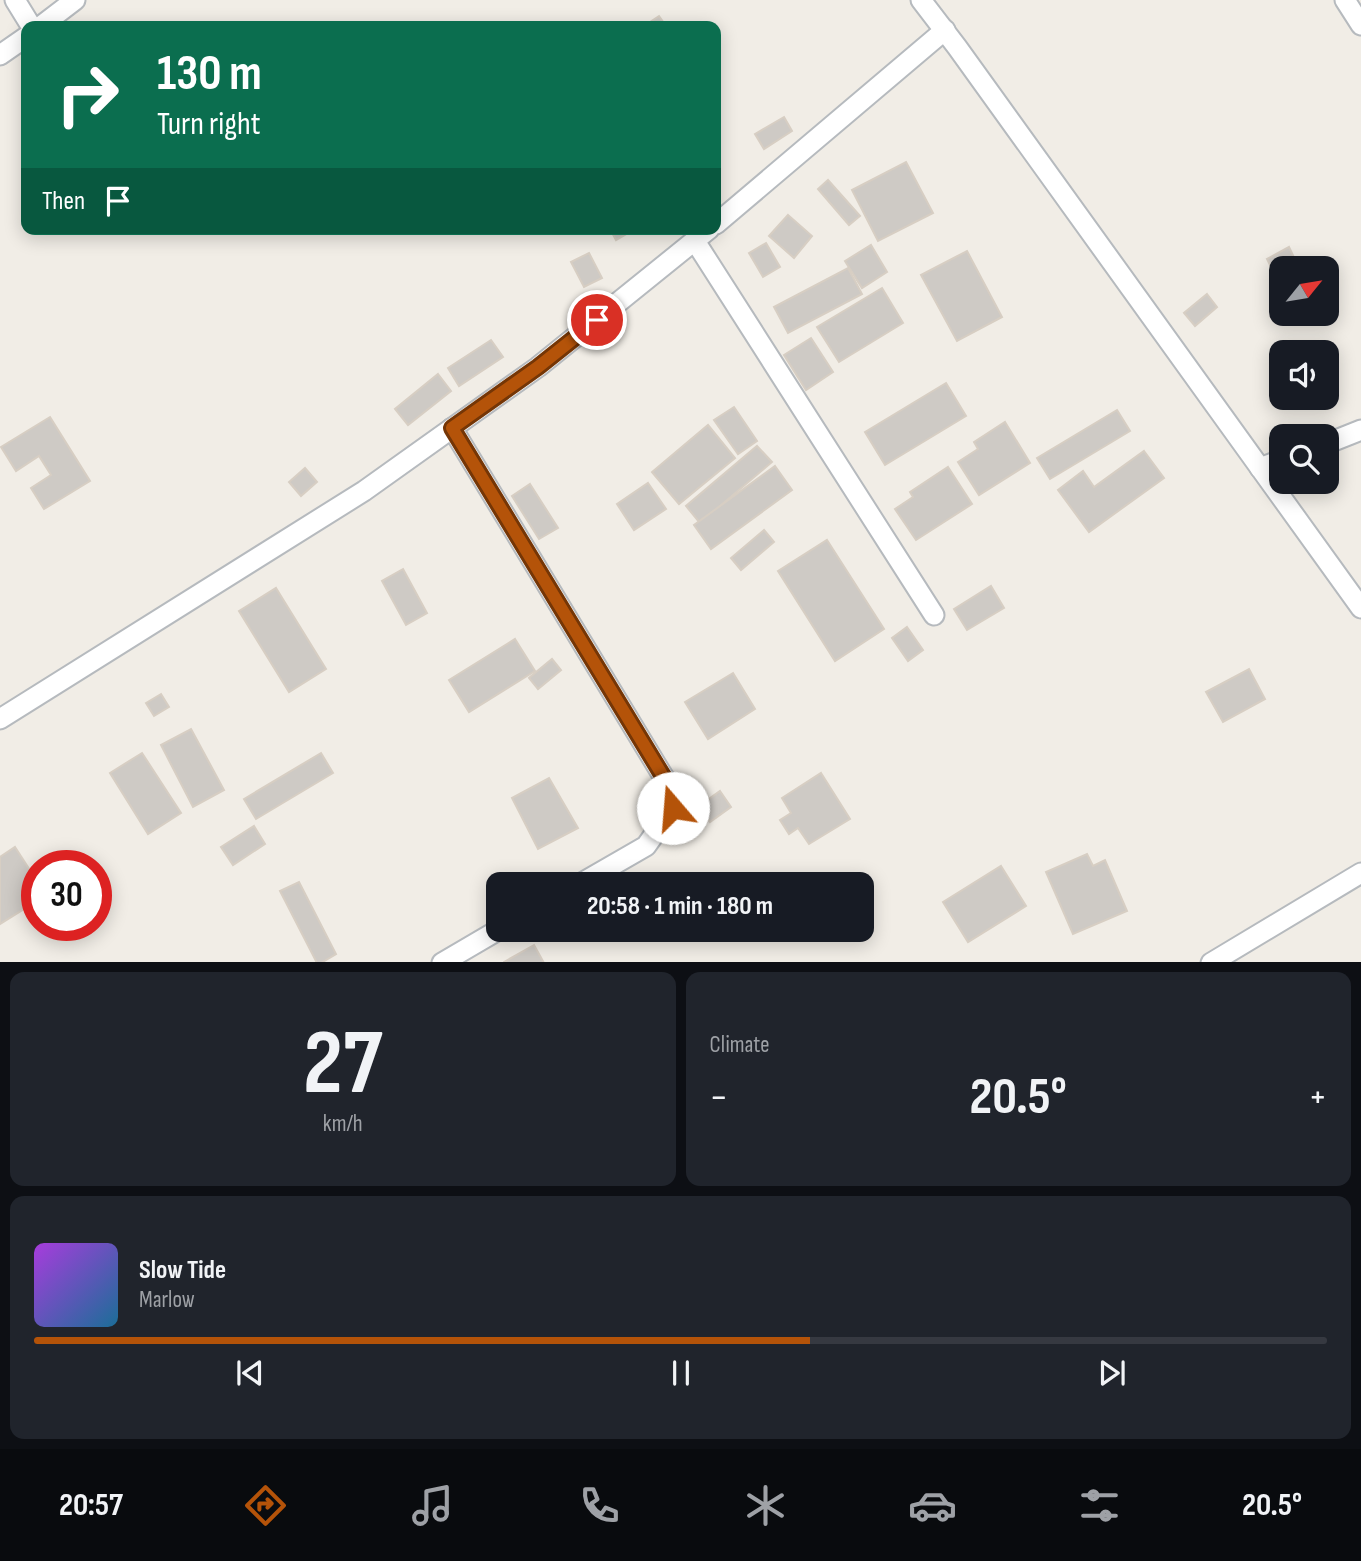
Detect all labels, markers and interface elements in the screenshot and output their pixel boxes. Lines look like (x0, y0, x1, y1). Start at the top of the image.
text: 130 m (157, 45, 262, 104)
icon: right (42, 49, 133, 140)
text: Turn right (157, 105, 261, 144)
icon: arrive (99, 182, 137, 220)
text: Then (42, 186, 85, 217)
north arrow (1269, 256, 1339, 326)
map controls (1269, 256, 1339, 494)
pin (567, 290, 627, 350)
icon: arrive (578, 301, 616, 339)
button: sound (1269, 340, 1339, 410)
button: search (1269, 424, 1339, 494)
position arrow (636, 771, 710, 845)
speed limit sign: 30 (21, 850, 112, 941)
text: 20:58 · 1 min · 180 m (587, 891, 773, 922)
text: 27 (303, 1010, 383, 1119)
text: Climate (710, 1031, 769, 1059)
text: 20.5° (970, 1066, 1067, 1129)
text: − (710, 1075, 728, 1120)
text: + (1308, 1075, 1327, 1120)
text: km/h (323, 1110, 363, 1138)
text: Slow Tide (139, 1255, 226, 1286)
text: Marlow (139, 1286, 195, 1314)
icon: previous (231, 1354, 269, 1392)
icon: pause (662, 1354, 700, 1392)
icon: next (1093, 1354, 1131, 1392)
icon: directions (241, 1481, 290, 1530)
icon: music (408, 1481, 457, 1530)
icon: phone (575, 1481, 624, 1530)
icon: climate (741, 1481, 790, 1530)
icon: car (908, 1481, 957, 1530)
icon: filters (1075, 1481, 1124, 1530)
text: 20:57 (59, 1486, 123, 1525)
text: 20.5° (1242, 1486, 1302, 1525)

